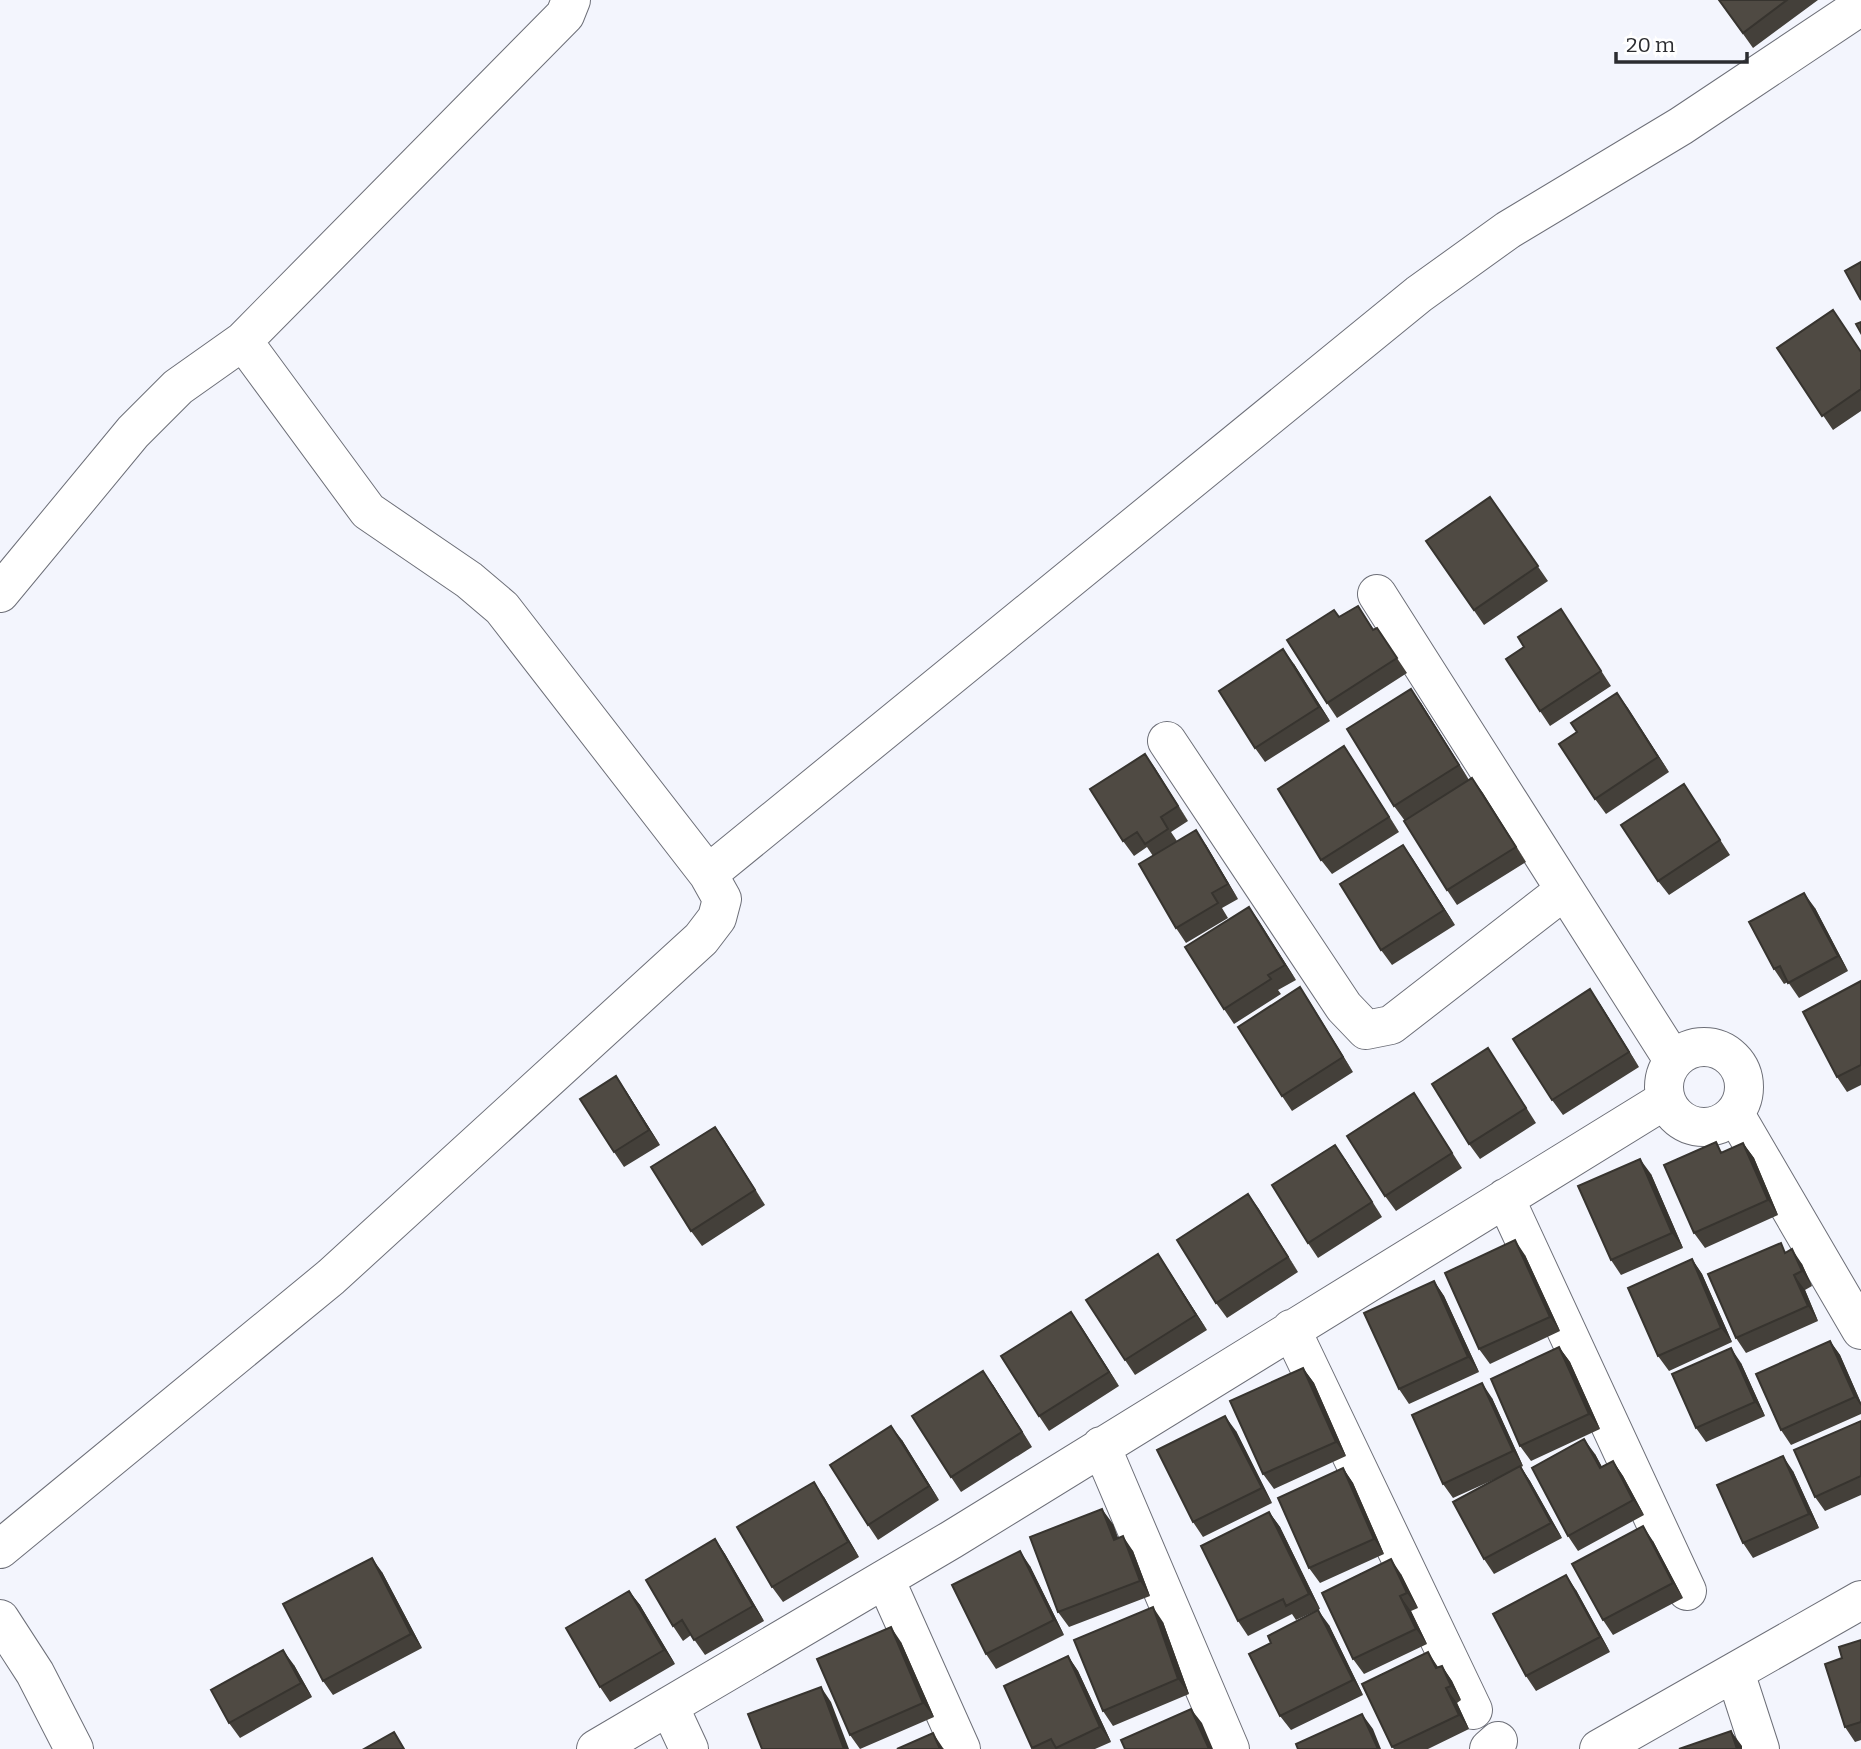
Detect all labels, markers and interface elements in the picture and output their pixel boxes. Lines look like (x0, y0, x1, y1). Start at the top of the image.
scale bar (1616, 21, 1747, 65)
text: 20 m (1626, 32, 1675, 58)

